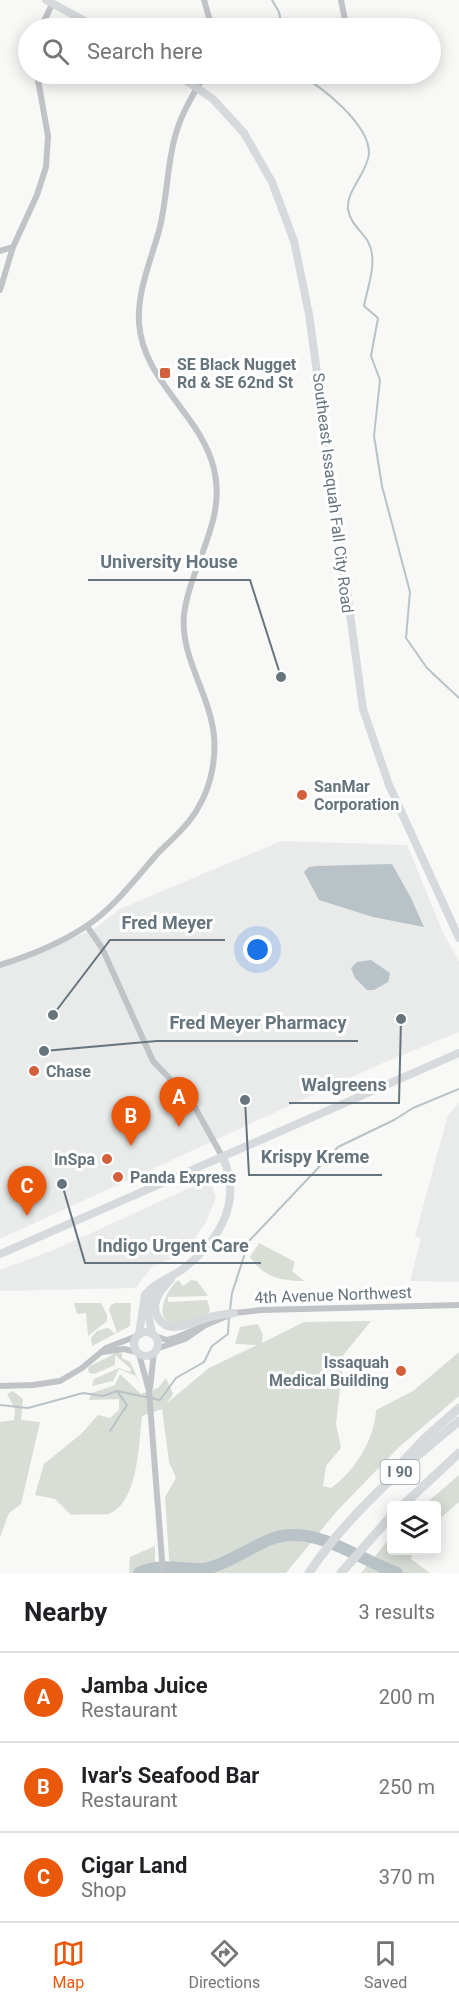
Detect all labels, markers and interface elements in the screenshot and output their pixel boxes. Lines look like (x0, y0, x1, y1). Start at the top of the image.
search box (18, 18, 441, 84)
icon: search (39, 35, 72, 68)
text: Search here (87, 39, 203, 64)
place label: SE Black Nugget Rd & SE 62nd St (177, 355, 297, 392)
marker: SE Black Nugget Rd & SE 62nd St (158, 366, 172, 380)
street label: Southeast Issaquah Fall City Road (309, 372, 357, 614)
callout: University House (88, 544, 250, 580)
text: University House (100, 551, 238, 572)
place label: SanMar Corporation (314, 777, 399, 814)
marker: SanMar Corporation (295, 788, 309, 802)
callout: Fred Meyer (110, 904, 225, 940)
text: Fred Meyer (121, 912, 213, 933)
your location (243, 935, 272, 964)
callout: Fred Meyer Pharmacy (157, 1005, 358, 1041)
text: Fred Meyer Pharmacy (169, 1012, 347, 1033)
place label: Chase (46, 1062, 91, 1081)
marker: Chase (27, 1064, 41, 1078)
callout: Walgreens (289, 1067, 399, 1103)
text: Walgreens (301, 1074, 387, 1095)
pin: A (160, 1078, 198, 1127)
pin: B (112, 1096, 150, 1146)
callout: Krispy Kreme (249, 1139, 382, 1175)
text: Krispy Kreme (261, 1146, 370, 1167)
place label: InSpa (54, 1150, 95, 1169)
marker: InSpa (100, 1152, 114, 1166)
pin: C (8, 1166, 46, 1216)
place label: Panda Express (130, 1168, 236, 1187)
marker: Panda Express (111, 1170, 125, 1184)
callout: Indigo Urgent Care (85, 1227, 261, 1263)
text: Indigo Urgent Care (97, 1235, 249, 1256)
street label: 4th Avenue Northwest (254, 1283, 412, 1307)
place label: Issaquah Medical Building (269, 1353, 389, 1390)
marker: Issaquah Medical Building (394, 1364, 408, 1378)
road number: I 90 (380, 1460, 420, 1484)
map controls (387, 1501, 441, 1555)
button: layers (387, 1501, 441, 1555)
text: Nearby (24, 1597, 107, 1627)
text: 3 results (359, 1600, 435, 1624)
text: Jamba Juice (81, 1673, 208, 1698)
text: A (37, 1685, 50, 1709)
text: 200 m (379, 1685, 435, 1709)
text: Restaurant (81, 1698, 178, 1722)
text: Ivar's Seafood Bar (81, 1763, 259, 1788)
text: B (37, 1775, 50, 1799)
text: 250 m (379, 1775, 435, 1799)
text: Restaurant (81, 1788, 178, 1812)
text: Cigar Land (81, 1853, 187, 1878)
text: C (37, 1865, 50, 1889)
text: 370 m (379, 1865, 435, 1889)
text: Shop (81, 1878, 127, 1902)
tab: Map (52, 1937, 85, 1992)
tab: Directions (188, 1937, 260, 1992)
tab: Saved (364, 1937, 407, 1992)

